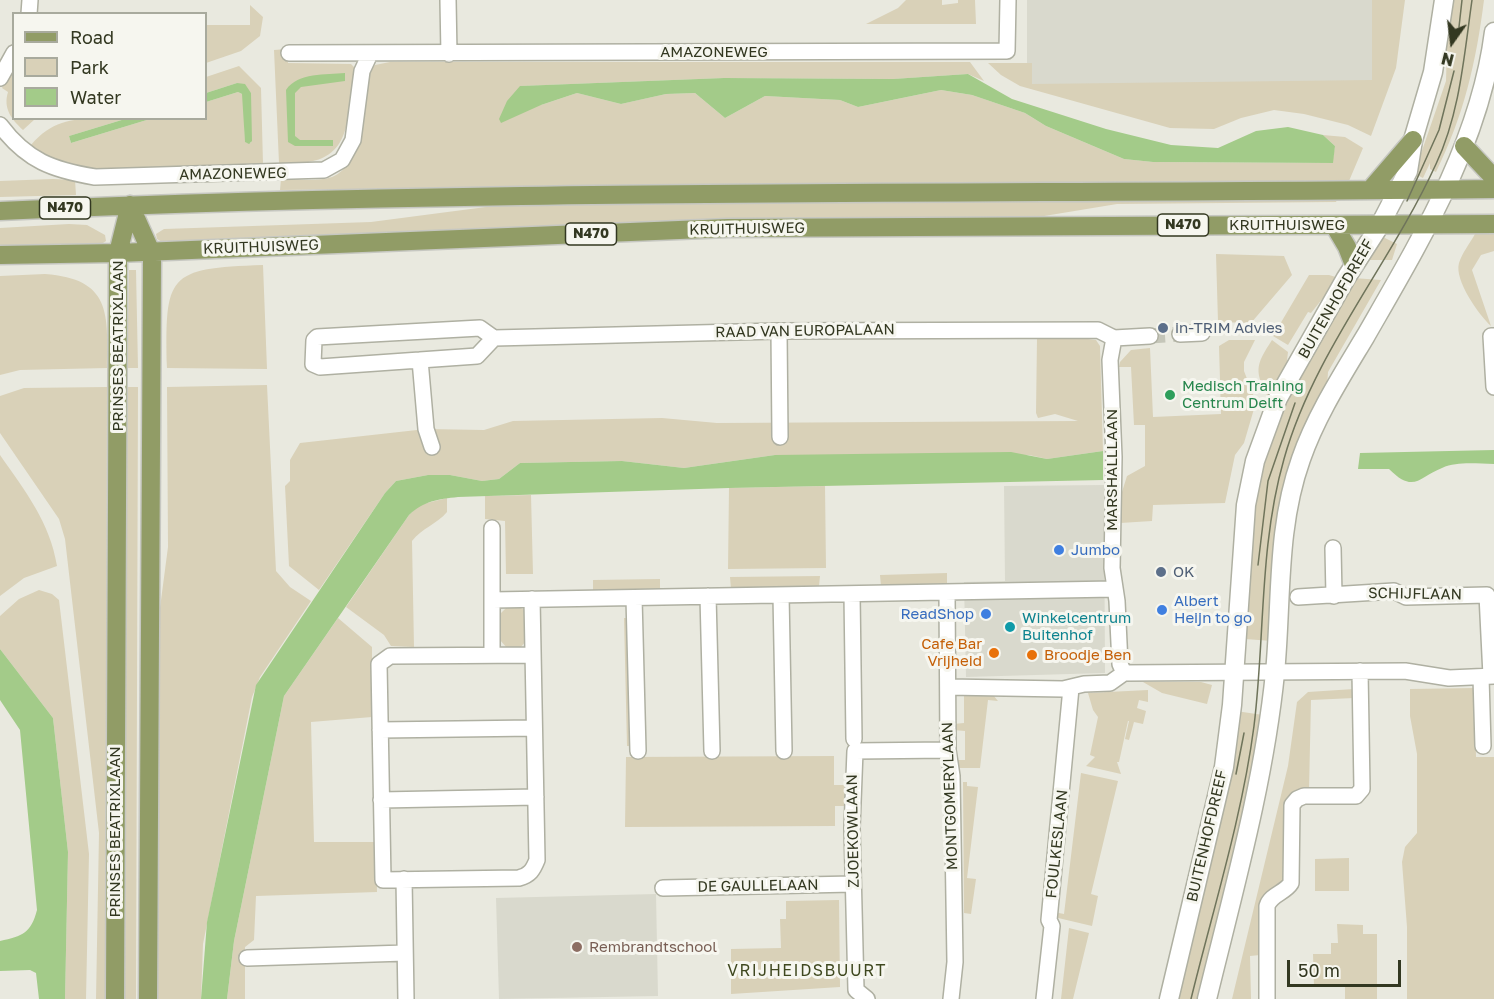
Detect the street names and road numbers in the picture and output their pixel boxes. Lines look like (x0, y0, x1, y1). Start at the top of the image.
street label: AMAZONEWEG (660, 43, 768, 61)
street label: AMAZONEWEG (179, 164, 287, 184)
road number: N470 (40, 197, 90, 219)
road number: N470 (1158, 214, 1208, 236)
street label: KRUITHUISWEG (1229, 216, 1345, 234)
street label: KRUITHUISWEG (689, 219, 805, 239)
road number: N470 (566, 223, 616, 245)
street label: KRUITHUISWEG (203, 236, 319, 258)
street label: BUITENHOFDREEF (1294, 236, 1378, 362)
street label: PRINSES BEATRIXLAAN (109, 260, 127, 432)
street label: RAAD VAN EUROPALAAN (715, 320, 895, 342)
street label: MARSHALLLAAN (1103, 409, 1121, 531)
street label: SCHIJFLAAN (1368, 584, 1462, 604)
street label: MONTGOMERYLAAN (938, 722, 962, 870)
street label: PRINSES BEATRIXLAAN (106, 746, 124, 918)
street label: BUITENHOFDREEF (1183, 768, 1231, 904)
street label: ZJOEKOWLAAN (843, 774, 863, 888)
street label: FOULKESLAAN (1042, 789, 1072, 899)
street label: DE GAULLELAAN (697, 876, 819, 896)

